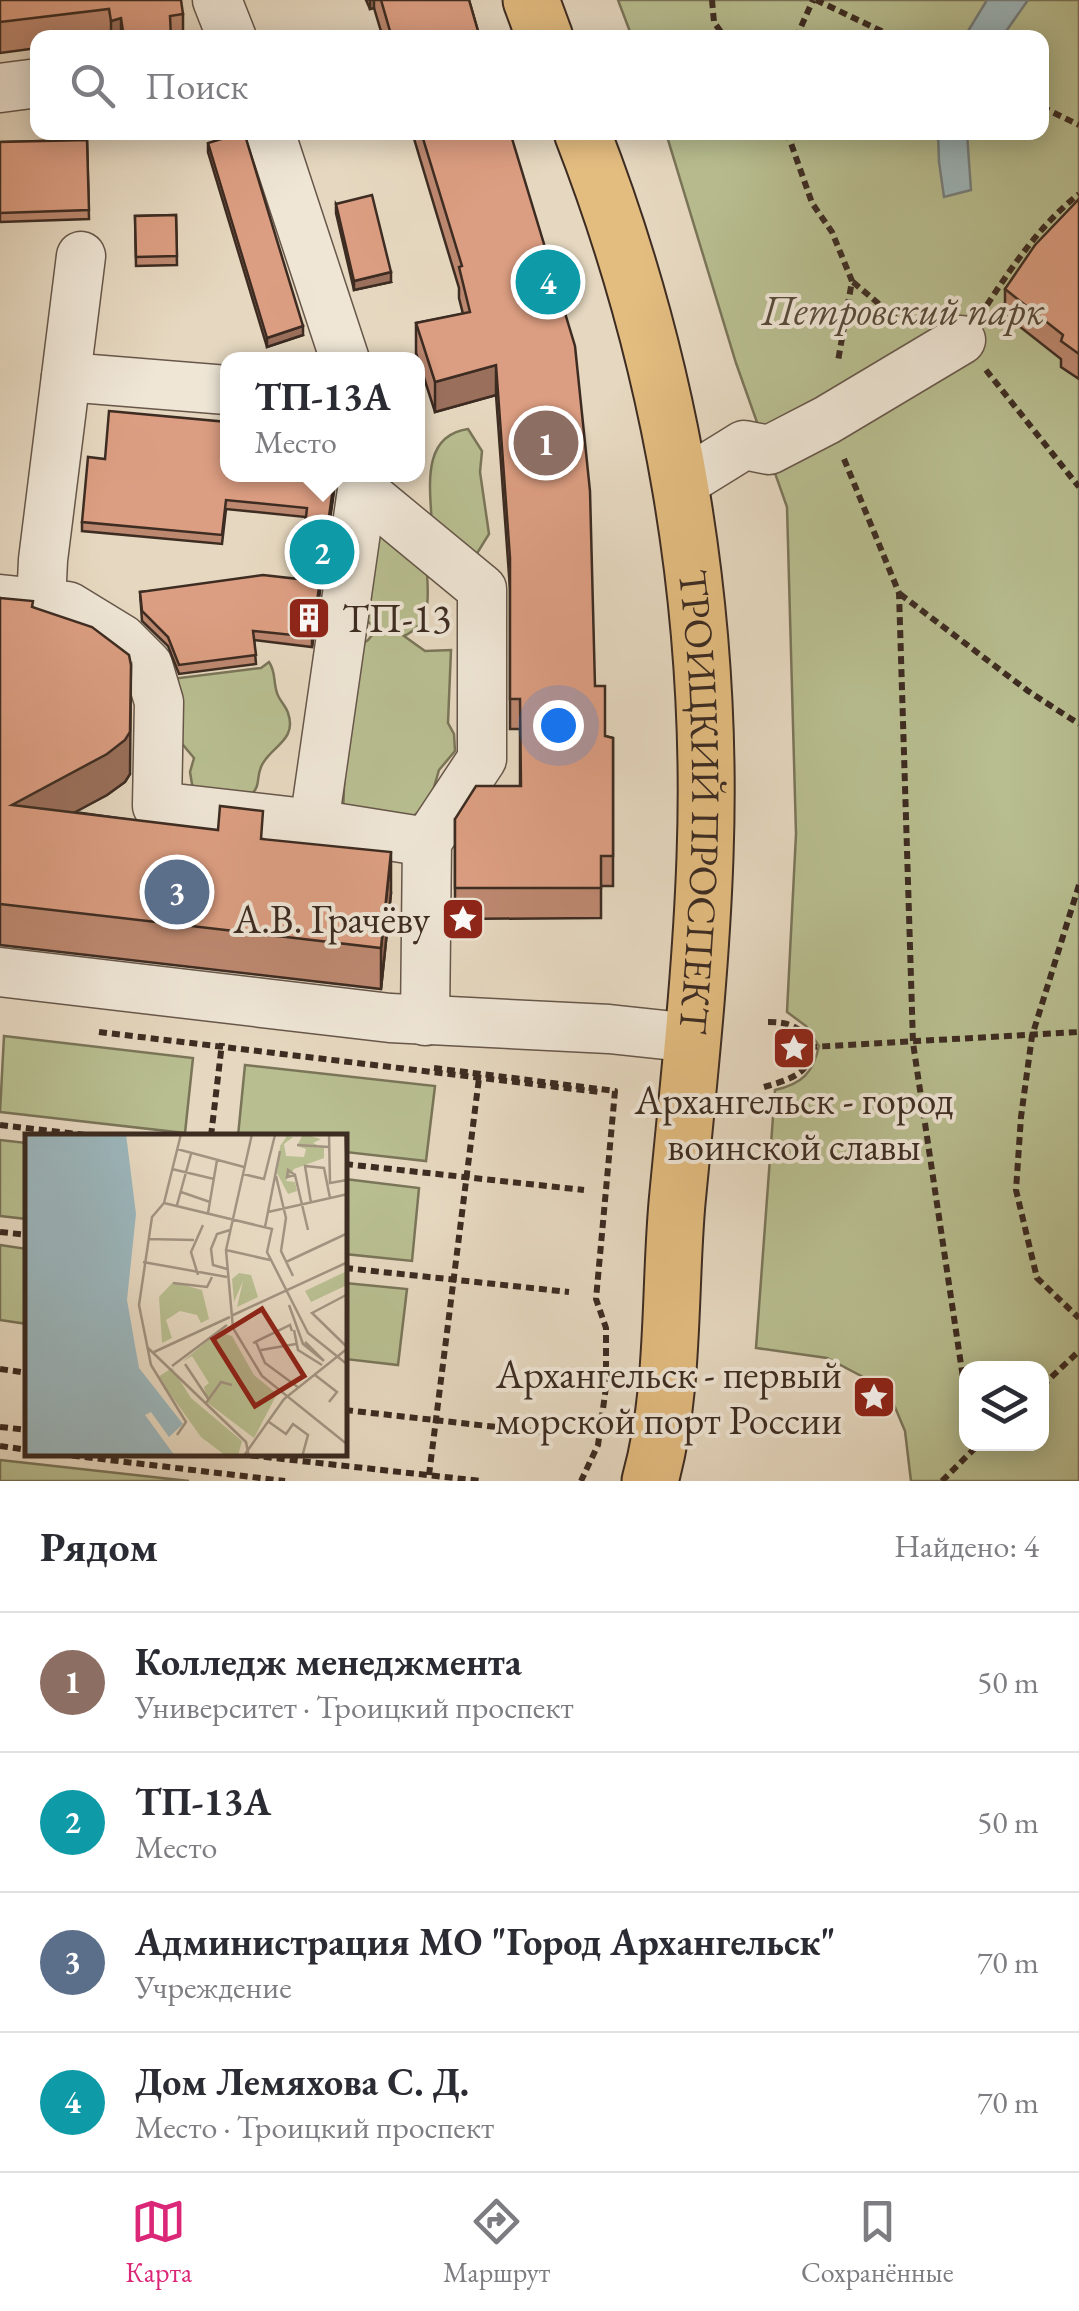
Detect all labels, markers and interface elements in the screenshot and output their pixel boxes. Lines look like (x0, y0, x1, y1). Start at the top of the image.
search box (30, 30, 1049, 140)
icon: search (65, 58, 120, 113)
text: Поиск (145, 61, 248, 110)
pin: 4 (516, 244, 580, 320)
park label: Петровский парк (761, 284, 1045, 336)
popup (220, 352, 425, 482)
text: ТП-13А (254, 372, 391, 421)
pin: 1 (514, 406, 578, 480)
text: Место (254, 421, 337, 463)
pin: 2 (290, 514, 354, 590)
street label: ТРОИЦКИЙ ПРОСПЕКТ (667, 567, 732, 1036)
place label: ТП-13 (342, 592, 451, 644)
building icon: ТП-13 (286, 595, 332, 641)
your location (533, 700, 584, 751)
pin: 3 (144, 854, 210, 930)
place label: А.В. Грачёву (232, 893, 430, 945)
place icon: А.В. Грачёву (440, 896, 486, 942)
place icon: Архангельск - город воинской славы (771, 1025, 817, 1071)
place label: Архангельск - город воинской славы (633, 1074, 954, 1172)
inset map (25, 1134, 348, 1456)
place label: Архангельск - первый морской порт России (495, 1348, 842, 1446)
map controls (959, 1361, 1049, 1451)
button: layers (959, 1361, 1049, 1451)
place icon: Архангельск - первый морской порт России (851, 1374, 897, 1420)
text: Рядом (40, 1519, 158, 1574)
text: Найдено: 4 (894, 1525, 1039, 1567)
text: Колледж менеджмента (135, 1637, 522, 1686)
text: 1 (64, 1661, 81, 1703)
text: 50 m (977, 1661, 1039, 1703)
text: Университет · Троицкий проспект (135, 1686, 574, 1728)
text: ТП-13А (135, 1777, 271, 1826)
text: 2 (64, 1801, 81, 1843)
text: 50 m (977, 1801, 1039, 1843)
text: Место (135, 1826, 217, 1868)
text: Администрация МО "Город Архангельск" (135, 1917, 836, 1966)
text: 3 (64, 1941, 81, 1983)
text: 70 m (977, 1941, 1039, 1983)
text: Учреждение (135, 1966, 292, 2008)
text: Дом Лемяхова С. Д. (135, 2057, 469, 2106)
text: 4 (64, 2081, 81, 2123)
text: 70 m (977, 2081, 1039, 2123)
text: Место · Троицкий проспект (135, 2106, 494, 2148)
tab: Карта (125, 2194, 192, 2290)
tab: Маршрут (443, 2194, 550, 2290)
tab: Сохранённые (801, 2194, 954, 2290)

